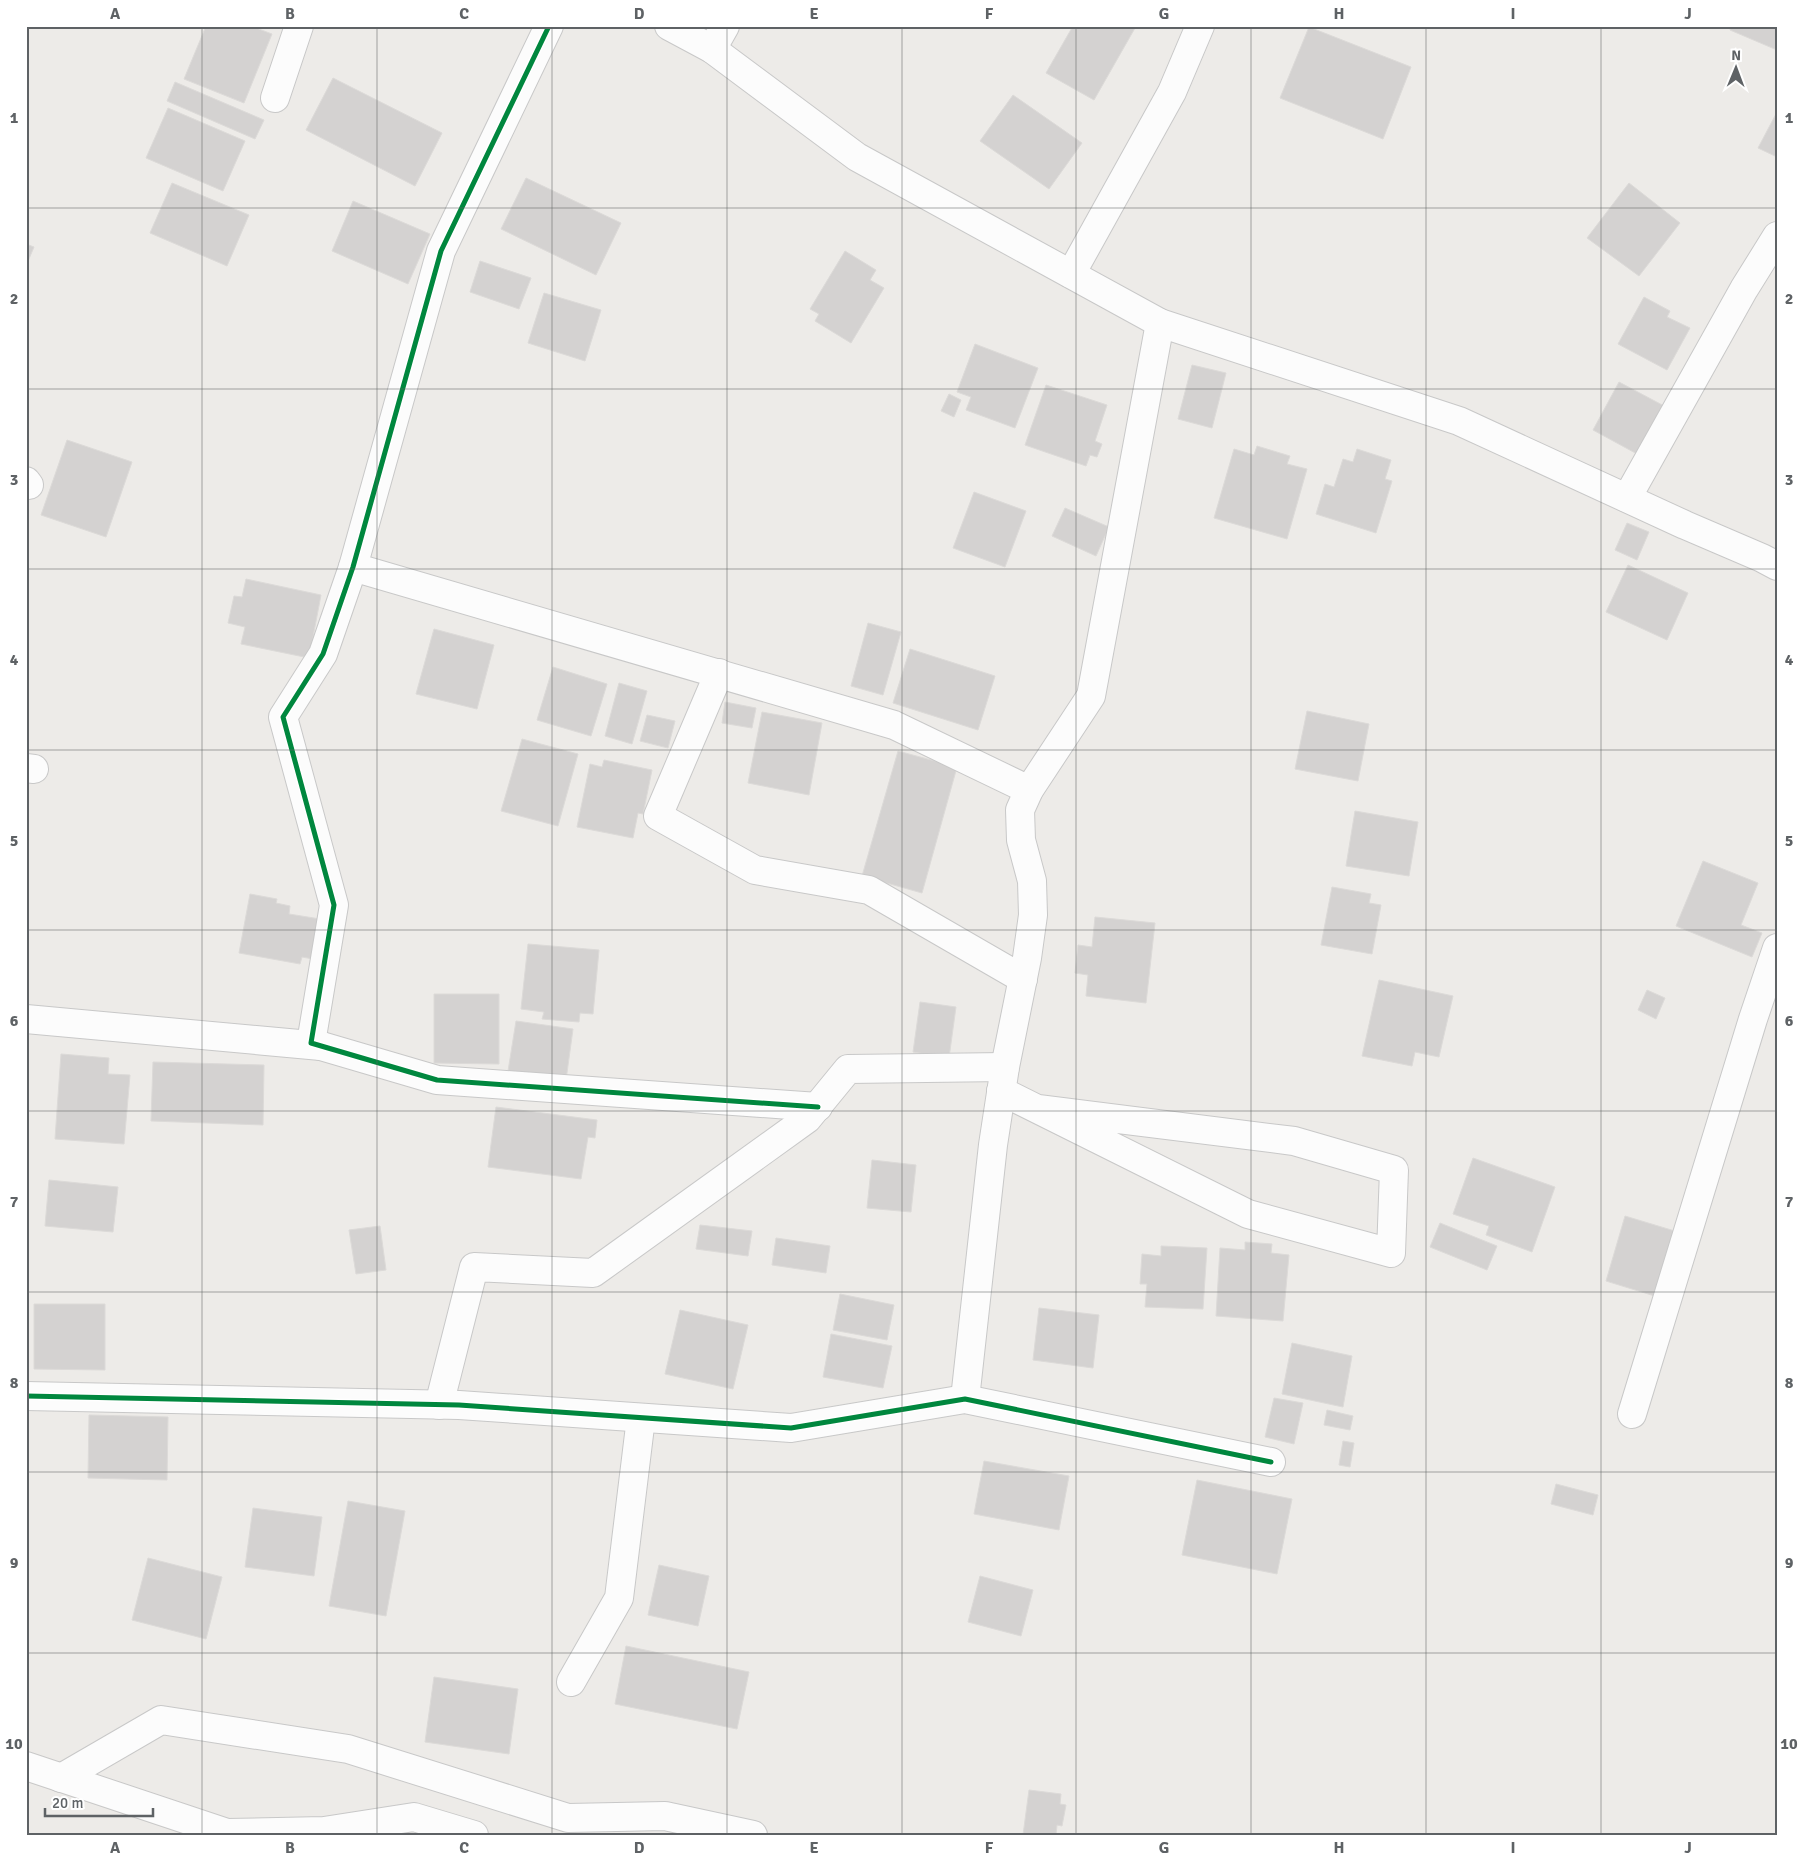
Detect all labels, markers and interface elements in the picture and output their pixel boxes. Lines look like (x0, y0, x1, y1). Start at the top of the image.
text: A (110, 4, 121, 24)
text: B (285, 4, 295, 24)
text: C (459, 4, 469, 24)
text: D (634, 4, 645, 24)
text: E (809, 4, 819, 24)
text: F (985, 4, 994, 24)
text: G (1159, 4, 1169, 24)
text: H (1334, 4, 1344, 24)
text: I (1510, 4, 1516, 24)
text: J (1684, 4, 1692, 24)
north arrow (1710, 42, 1760, 92)
text: N (1731, 47, 1741, 64)
text: 1 (10, 108, 19, 128)
text: 1 (1785, 108, 1794, 128)
text: 2 (10, 289, 18, 309)
text: 2 (1785, 289, 1793, 309)
text: 3 (10, 470, 18, 490)
text: 3 (1785, 470, 1793, 490)
text: 4 (10, 650, 19, 670)
text: 4 (1785, 650, 1794, 670)
text: 5 (10, 831, 18, 851)
text: 5 (1785, 831, 1793, 851)
text: 6 (10, 1011, 19, 1031)
text: 6 (1785, 1011, 1794, 1031)
text: 7 (10, 1192, 19, 1212)
text: 7 (1785, 1192, 1794, 1212)
text: 8 (10, 1373, 19, 1393)
text: 8 (1785, 1373, 1794, 1393)
text: 9 (10, 1553, 19, 1573)
text: 9 (1785, 1553, 1794, 1573)
text: 10 (5, 1734, 23, 1754)
text: 10 (1780, 1734, 1798, 1754)
scale bar (45, 1786, 152, 1818)
text: 20 m (52, 1794, 83, 1812)
text: A (110, 1838, 121, 1858)
text: B (285, 1838, 295, 1858)
text: C (459, 1838, 469, 1858)
text: D (634, 1838, 645, 1858)
text: E (809, 1838, 819, 1858)
text: F (985, 1838, 994, 1858)
text: G (1159, 1838, 1169, 1858)
text: H (1334, 1838, 1344, 1858)
text: I (1510, 1838, 1516, 1858)
text: J (1684, 1838, 1692, 1858)

